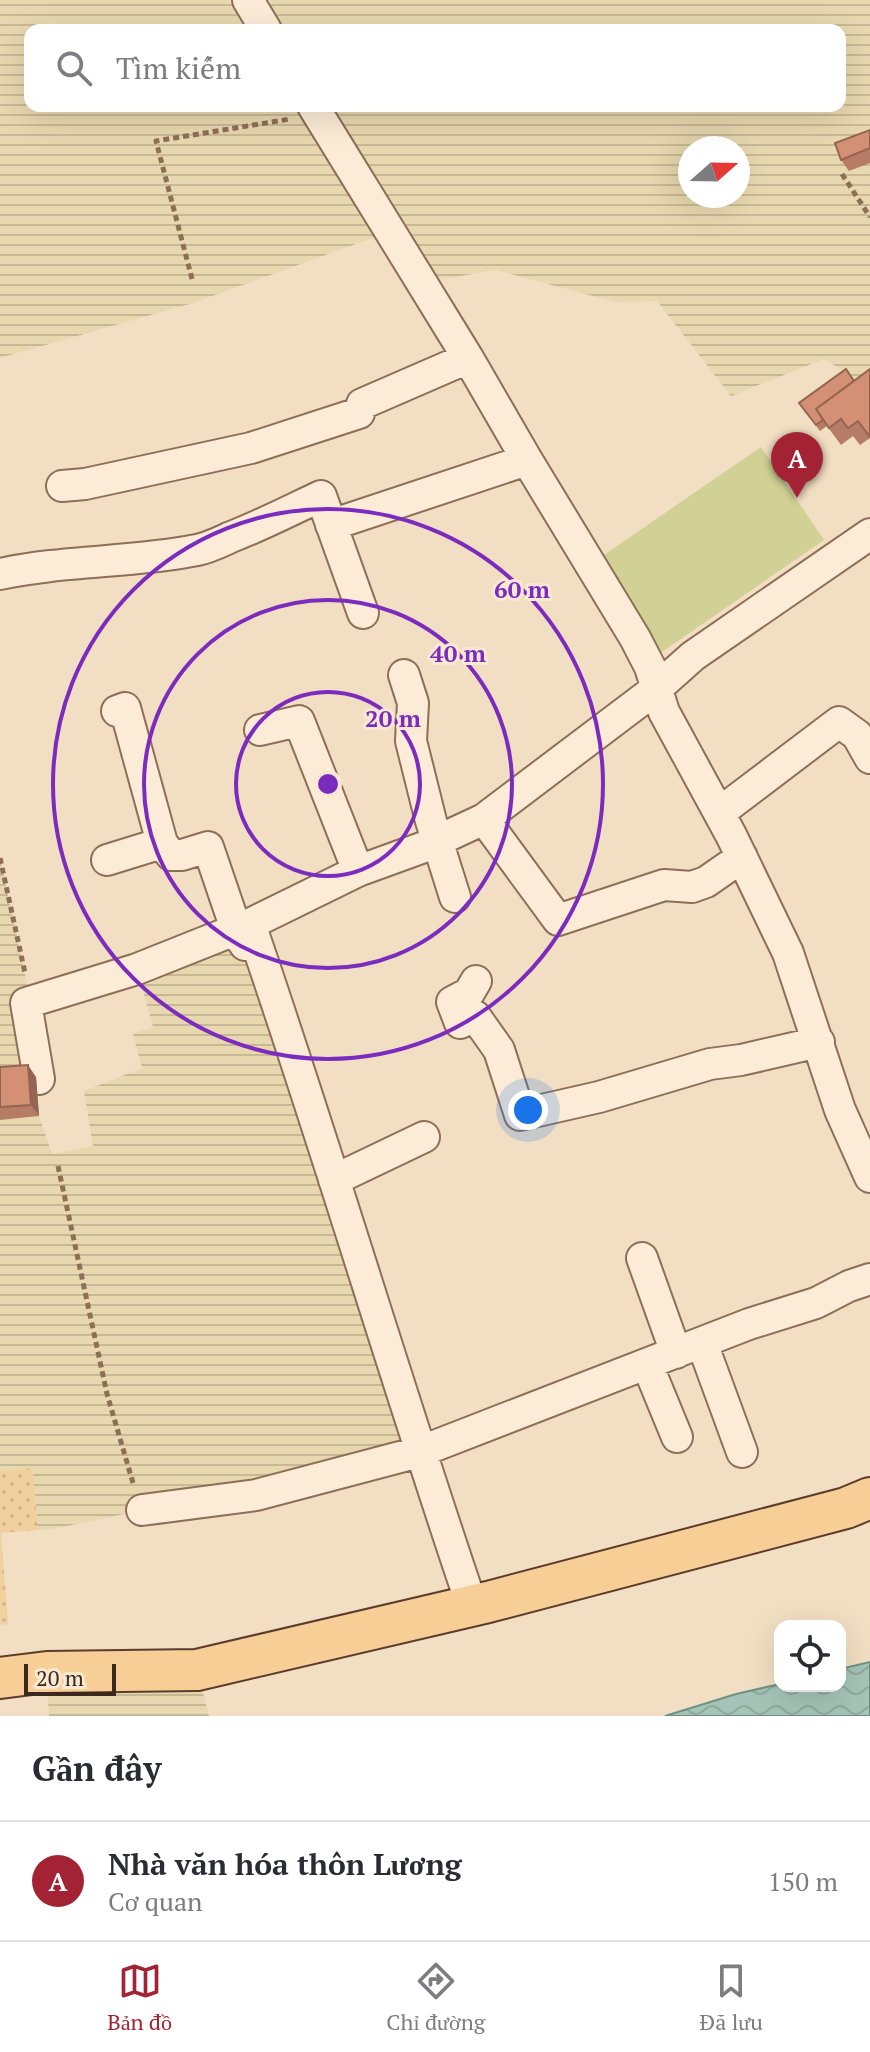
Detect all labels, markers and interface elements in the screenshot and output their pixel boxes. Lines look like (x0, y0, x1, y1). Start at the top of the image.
search box (24, 24, 846, 112)
icon: search (52, 46, 96, 90)
text: Tìm kiếm (116, 48, 241, 88)
north arrow (678, 136, 750, 208)
pin: A (771, 432, 823, 498)
text: 60 m (494, 573, 550, 605)
text: 40 m (430, 637, 486, 669)
text: 20 m (365, 702, 421, 734)
centre of rings (314, 770, 342, 798)
your location (508, 1090, 548, 1130)
map controls (774, 1620, 846, 1692)
button: locate (774, 1620, 846, 1692)
scale bar (24, 1660, 116, 1696)
text: 20 m (36, 1663, 84, 1692)
text: Gần đây (32, 1746, 161, 1791)
text: Nhà văn hóa thôn Lương (108, 1844, 462, 1884)
text: A (49, 1864, 67, 1898)
text: 150 m (768, 1864, 838, 1898)
text: Cơ quan (108, 1884, 203, 1918)
tab: Bản đồ (107, 1959, 172, 2036)
tab: Chỉ đường (386, 1959, 485, 2036)
tab: Đã lưu (700, 1959, 763, 2036)

